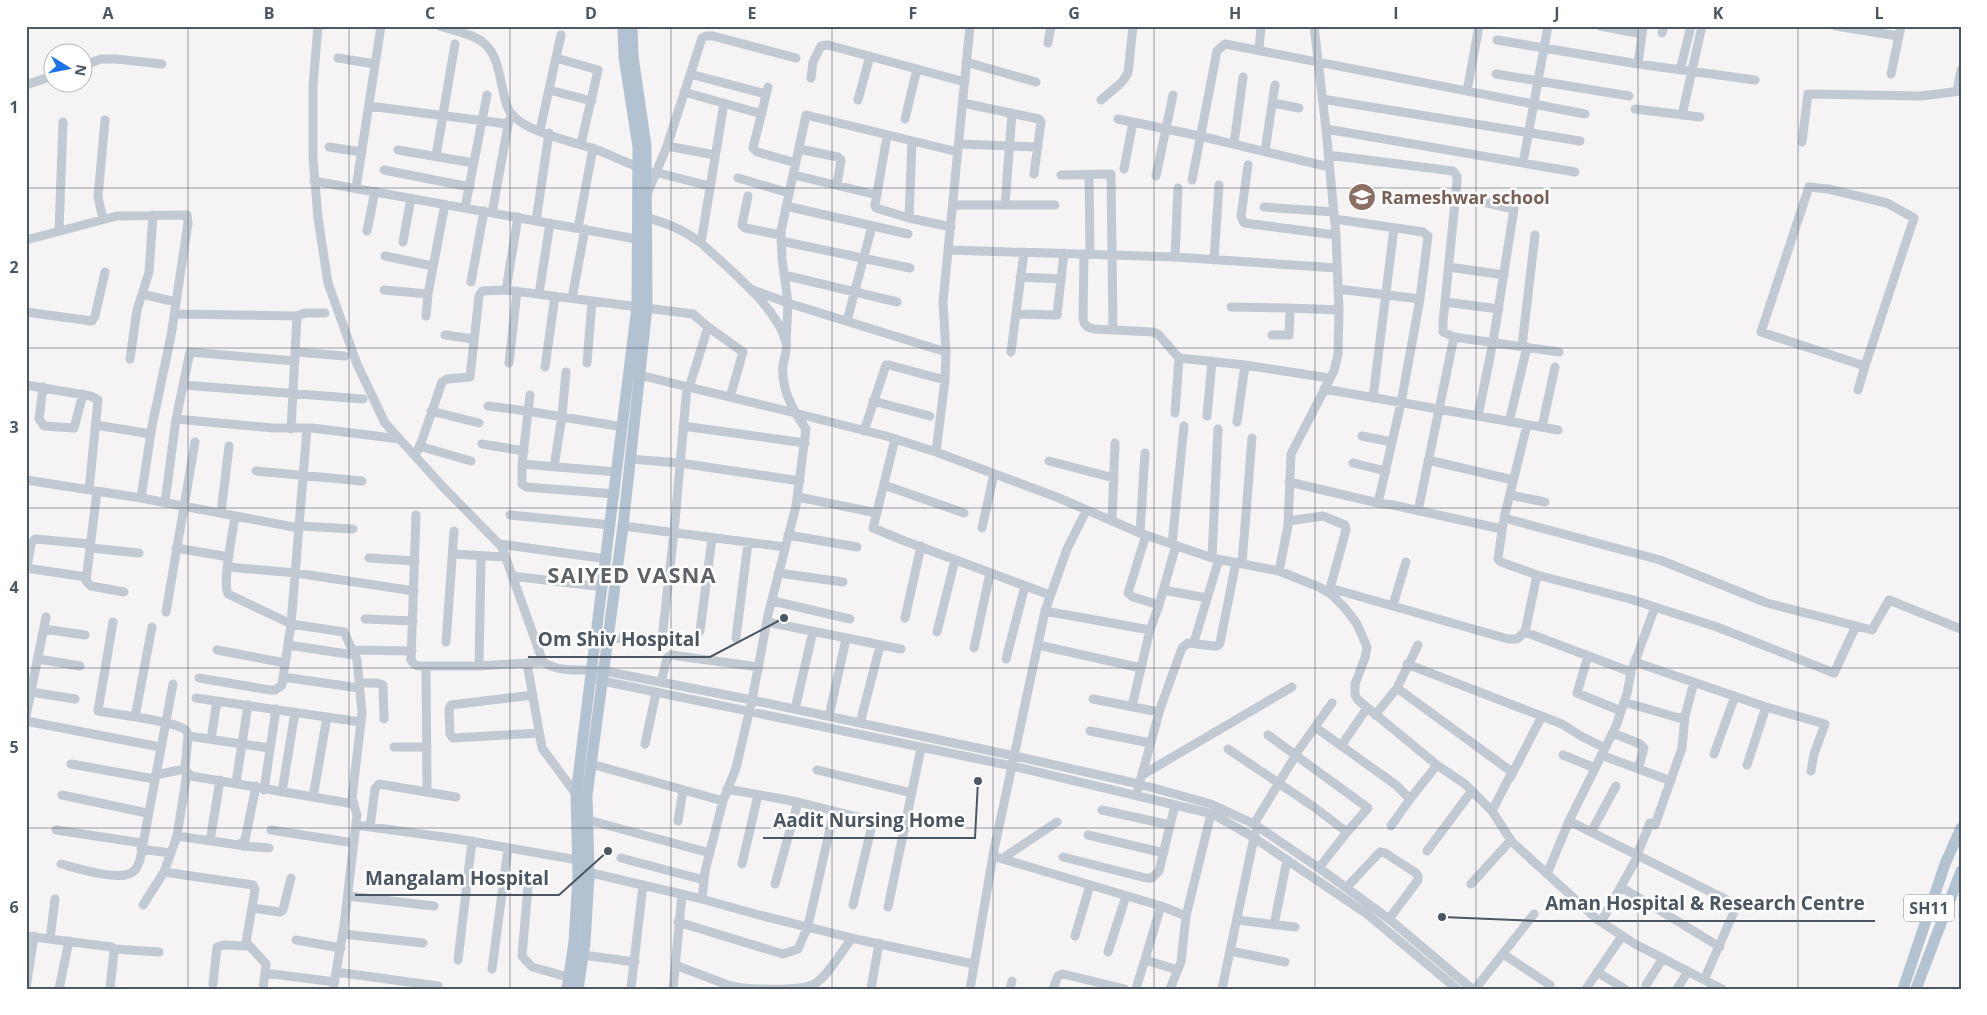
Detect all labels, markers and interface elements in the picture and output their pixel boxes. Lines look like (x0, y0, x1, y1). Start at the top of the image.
text: A (102, 2, 114, 24)
text: B (264, 2, 274, 24)
text: C (425, 2, 435, 24)
text: D (585, 2, 597, 24)
text: E (748, 2, 757, 24)
text: F (909, 2, 917, 24)
text: G (1068, 2, 1080, 24)
text: H (1229, 2, 1241, 24)
text: I (1393, 2, 1399, 24)
text: J (1552, 2, 1560, 24)
text: K (1713, 2, 1724, 24)
text: L (1874, 2, 1884, 24)
north arrow (42, 42, 92, 92)
text: N (71, 63, 92, 78)
text: 1 (9, 96, 19, 118)
school or university icon: Rameshwar school (1347, 182, 1377, 212)
place label: Rameshwar school (1381, 185, 1550, 209)
text: 2 (9, 256, 19, 278)
text: 3 (9, 416, 19, 438)
district label: SAIYED VASNA (547, 559, 717, 589)
text: 4 (9, 576, 19, 598)
callout: Om Shiv Hospital (528, 623, 710, 657)
text: Om Shiv Hospital (538, 626, 700, 652)
text: 5 (9, 736, 19, 758)
callout: Aadit Nursing Home (763, 804, 975, 838)
text: Aadit Nursing Home (773, 807, 965, 833)
callout: Mangalam Hospital (355, 861, 559, 895)
text: Mangalam Hospital (365, 865, 549, 891)
callout: Aman Hospital & Research Centre (1536, 887, 1875, 921)
text: Aman Hospital & Research Centre (1545, 890, 1865, 916)
road number: SH11 (1904, 894, 1954, 921)
text: 6 (9, 896, 19, 918)

